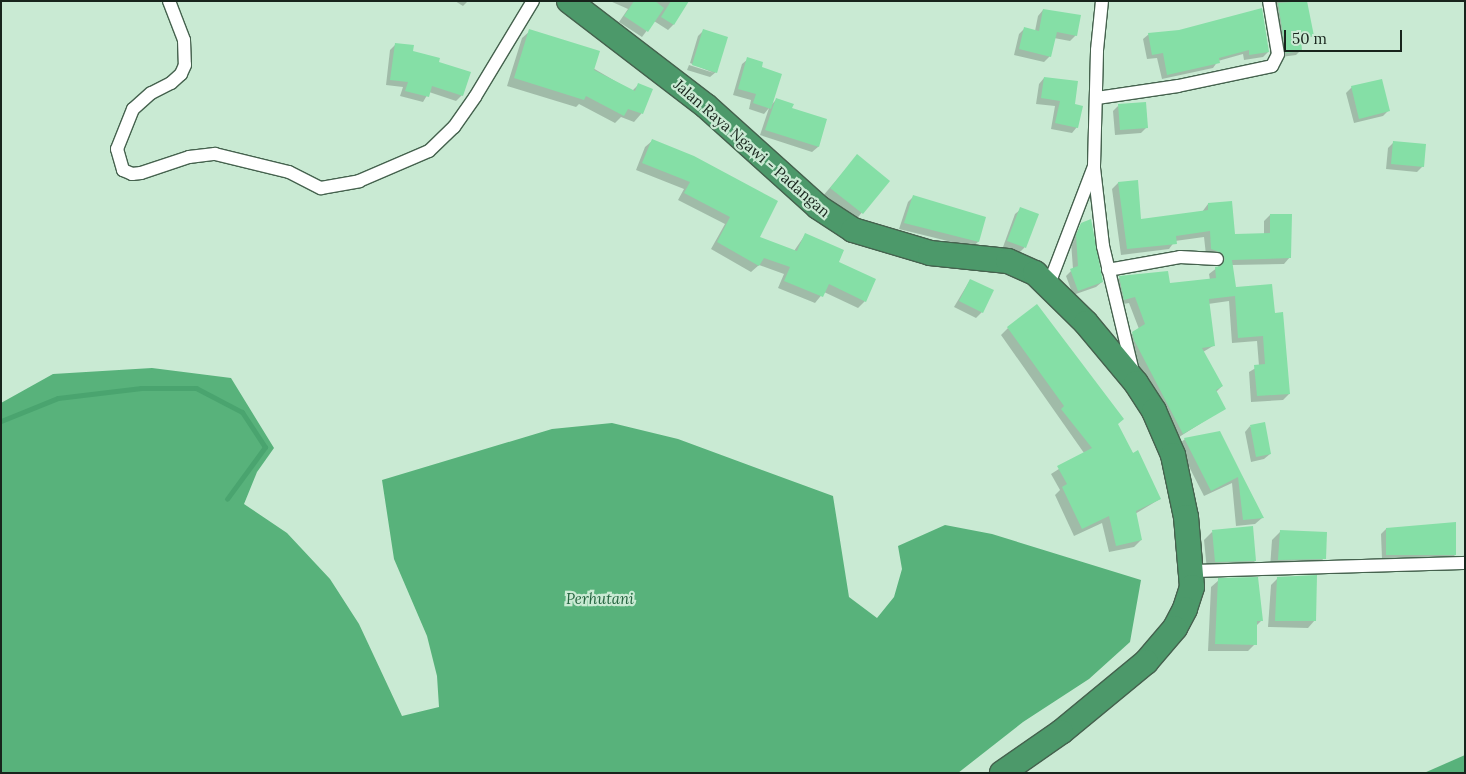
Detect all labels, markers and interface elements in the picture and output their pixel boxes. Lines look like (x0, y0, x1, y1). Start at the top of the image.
scale bar (1286, 20, 1404, 52)
text: 50 m (1292, 29, 1327, 48)
street label: Jalan Raya Ngawi - Padangan (670, 75, 834, 221)
park label: Perhutani (566, 590, 634, 608)

